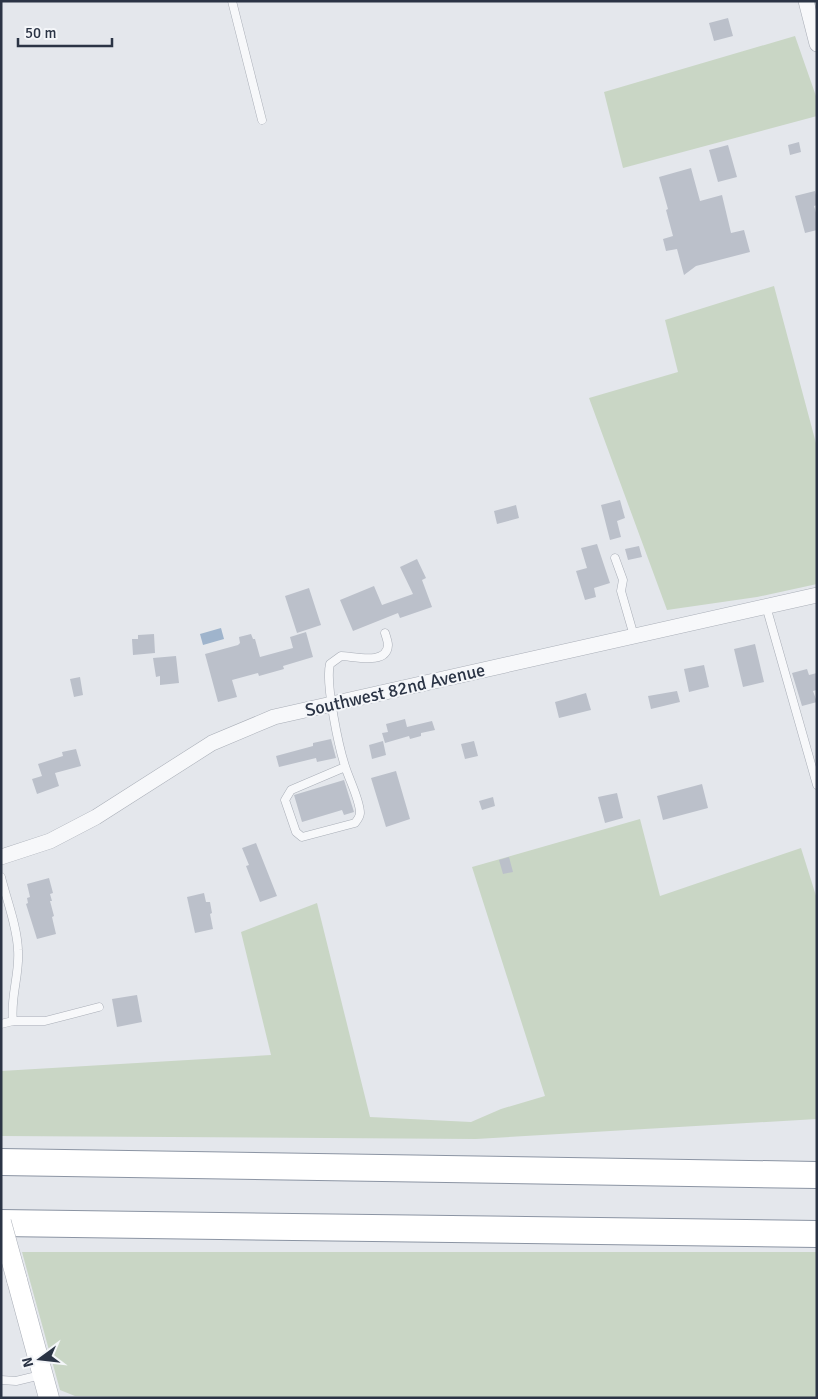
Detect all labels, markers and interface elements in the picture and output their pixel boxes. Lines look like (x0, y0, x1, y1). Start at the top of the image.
scale bar (18, 15, 111, 47)
text: 50 m (25, 24, 56, 42)
street label: Southwest 82nd Avenue (303, 659, 487, 721)
north arrow (15, 1334, 65, 1384)
text: N (18, 1355, 37, 1369)

